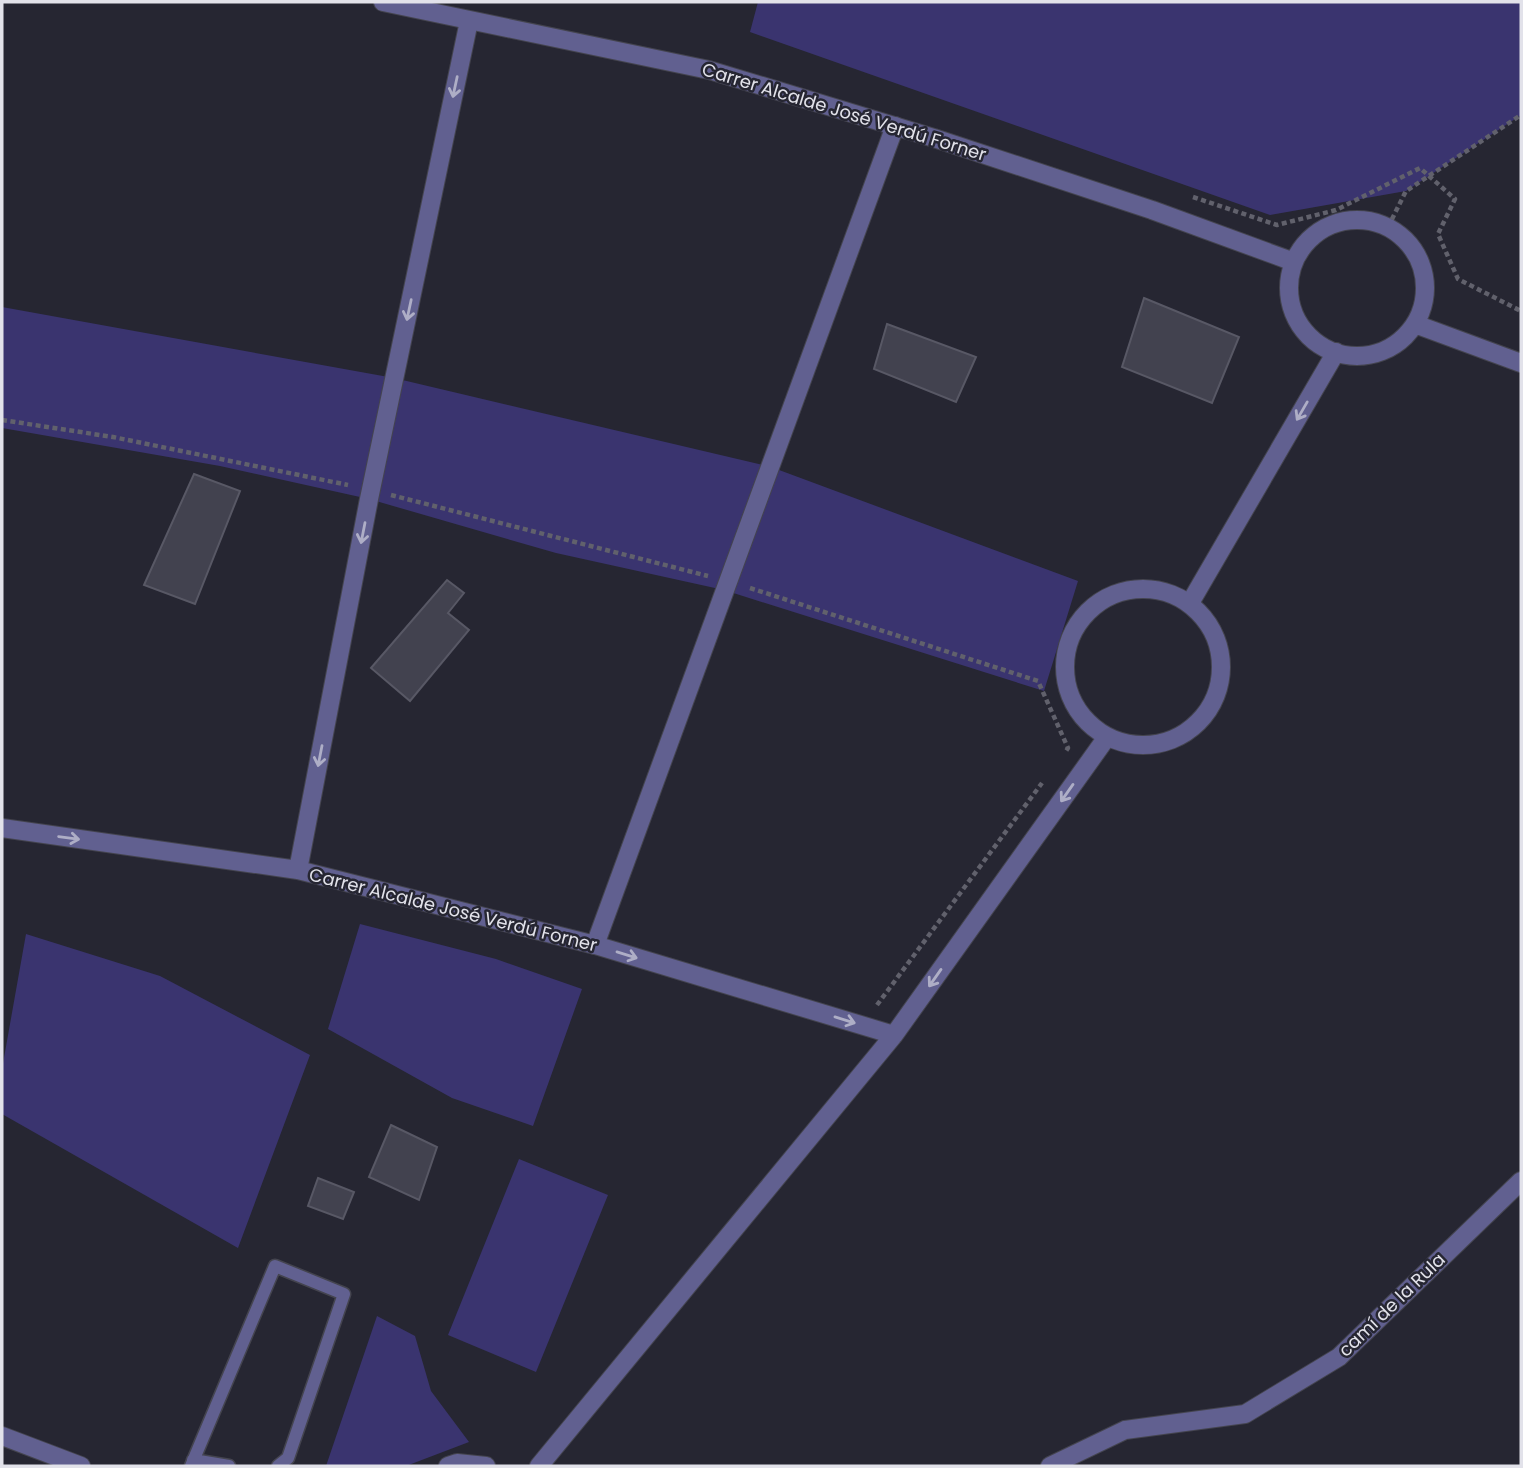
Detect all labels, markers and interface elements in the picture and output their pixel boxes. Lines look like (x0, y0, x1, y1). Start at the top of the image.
street label: Carrer Alcalde José Verdú Forner (699, 56, 990, 167)
one-way arrow (448, 75, 462, 98)
one-way arrow (401, 298, 415, 321)
one-way arrow (1295, 401, 1309, 421)
one-way arrow (355, 521, 369, 544)
one-way arrow (313, 744, 326, 767)
one-way arrow (1060, 783, 1074, 802)
one-way arrow (57, 832, 80, 845)
street label: Carrer Alcalde José Verdú Forner (306, 862, 600, 958)
one-way arrow (615, 950, 637, 963)
one-way arrow (928, 968, 942, 987)
one-way arrow (833, 1015, 855, 1028)
street label: camí de la Rula (1333, 1247, 1450, 1362)

